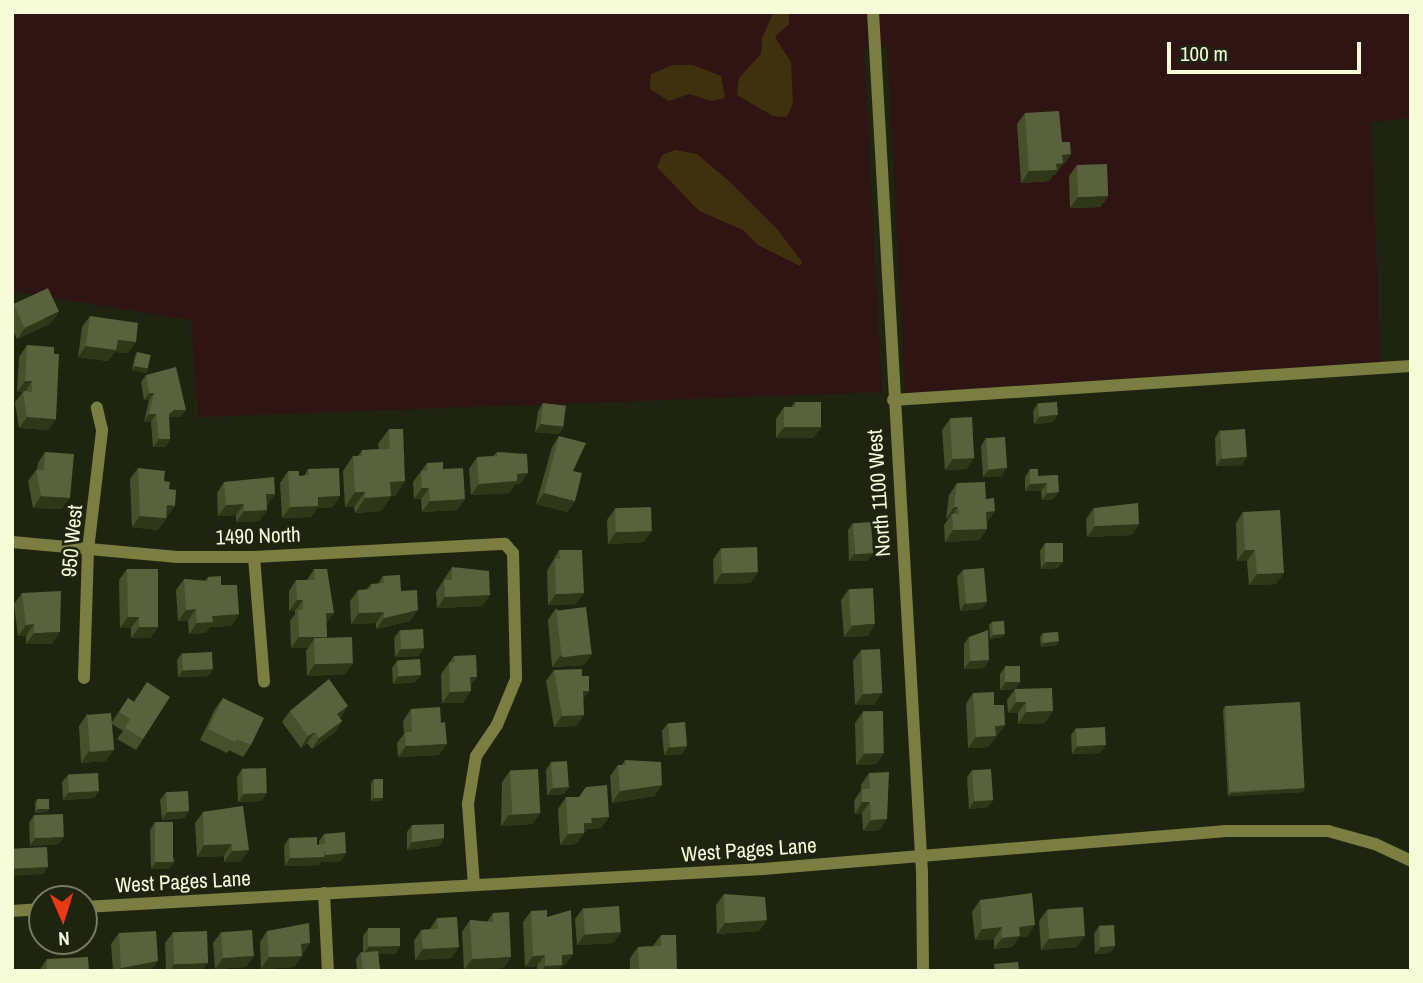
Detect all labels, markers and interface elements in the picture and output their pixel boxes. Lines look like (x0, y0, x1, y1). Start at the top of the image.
scale bar (1171, 28, 1365, 72)
text: 100 m (1180, 39, 1228, 68)
street label: North 1100 West (862, 428, 896, 558)
street label: 950 West (56, 504, 88, 578)
street label: 1490 North (215, 522, 301, 550)
street label: West Pages Lane (680, 833, 818, 867)
street label: West Pages Lane (115, 866, 251, 898)
north arrow (28, 885, 98, 955)
text: N (58, 926, 70, 952)

